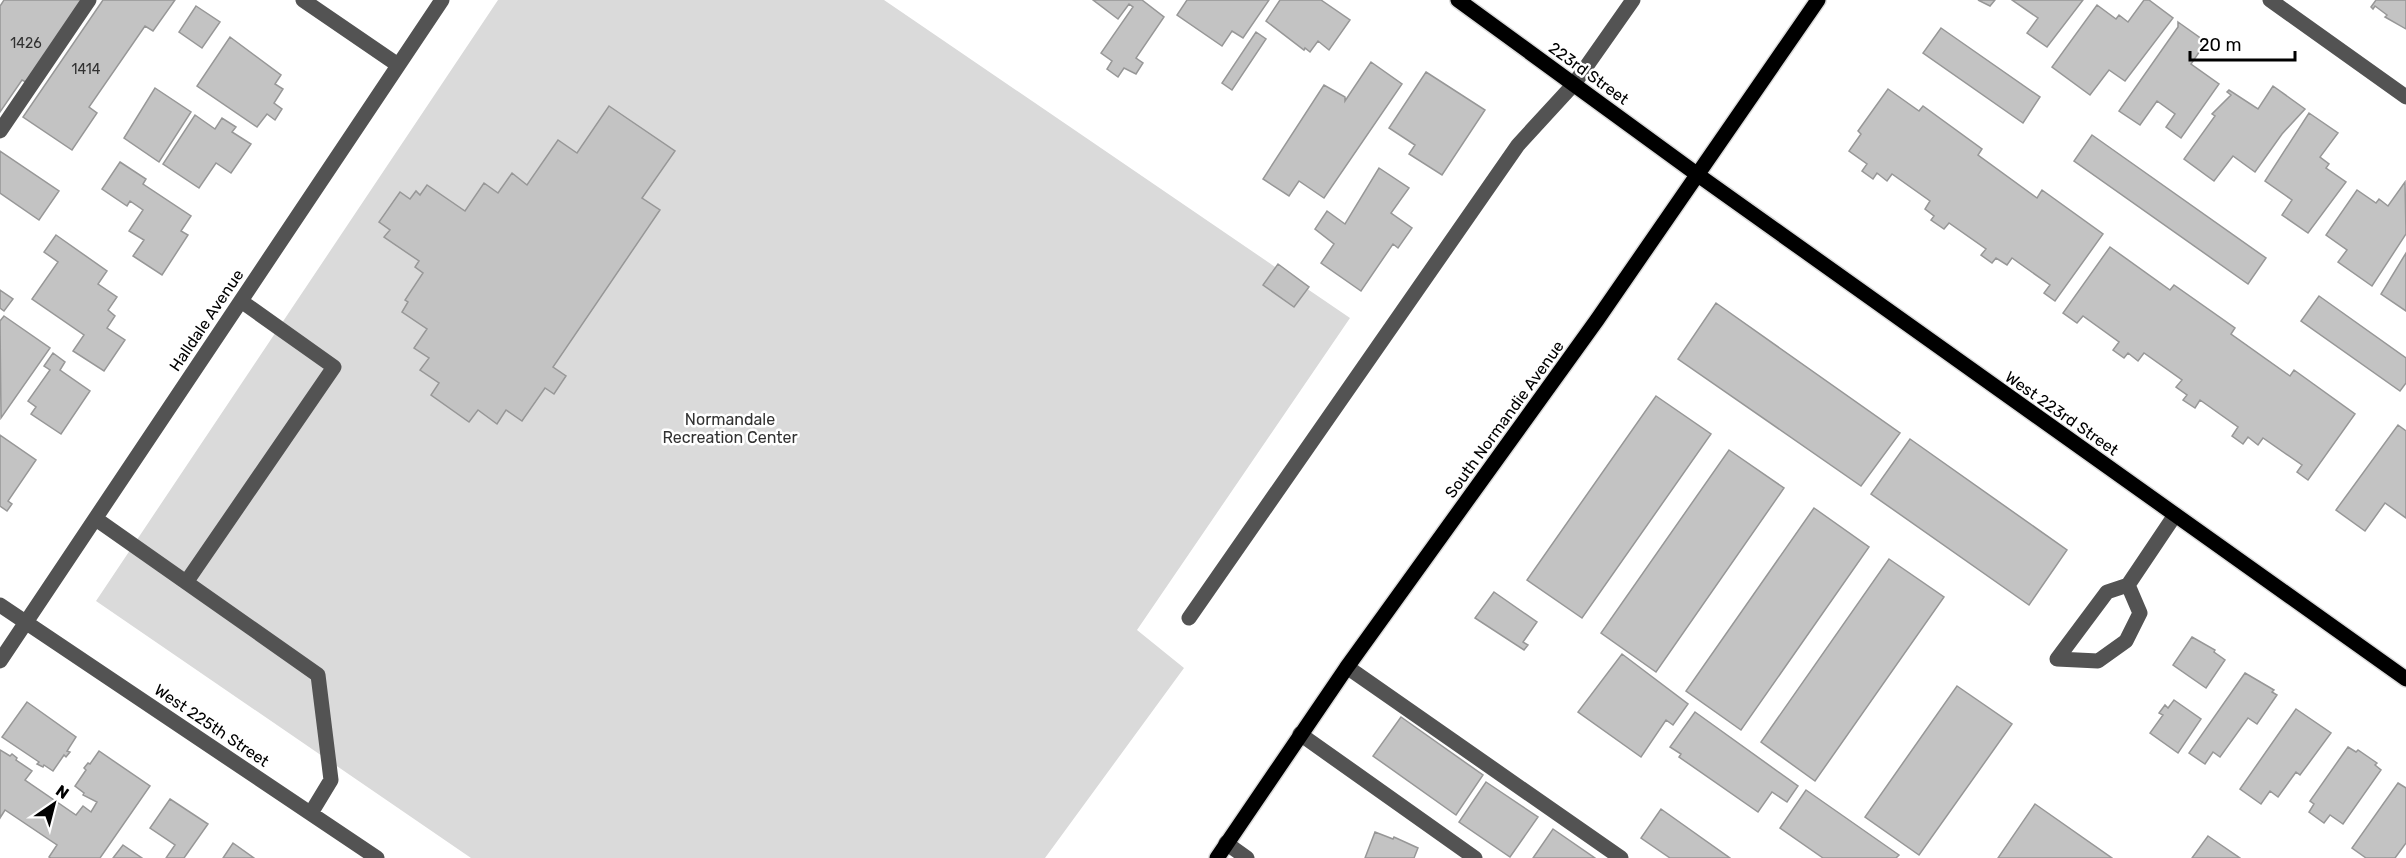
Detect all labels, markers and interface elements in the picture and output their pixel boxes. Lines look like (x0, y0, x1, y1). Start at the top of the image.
scale bar (2190, 24, 2295, 62)
text: 20 m (2199, 34, 2241, 56)
house number: 1426 (10, 35, 42, 52)
street label: 223rd Street (1545, 38, 1632, 109)
house number: 1414 (71, 61, 101, 78)
street label: Halldale Avenue (165, 266, 248, 375)
street label: South Normandie Avenue (1441, 337, 1568, 502)
street label: West 223rd Street (2001, 367, 2122, 460)
park label: Normandale Recreation Center (662, 410, 798, 447)
street label: West 225th Street (151, 680, 273, 771)
north arrow (24, 774, 84, 834)
text: N (52, 781, 72, 803)

